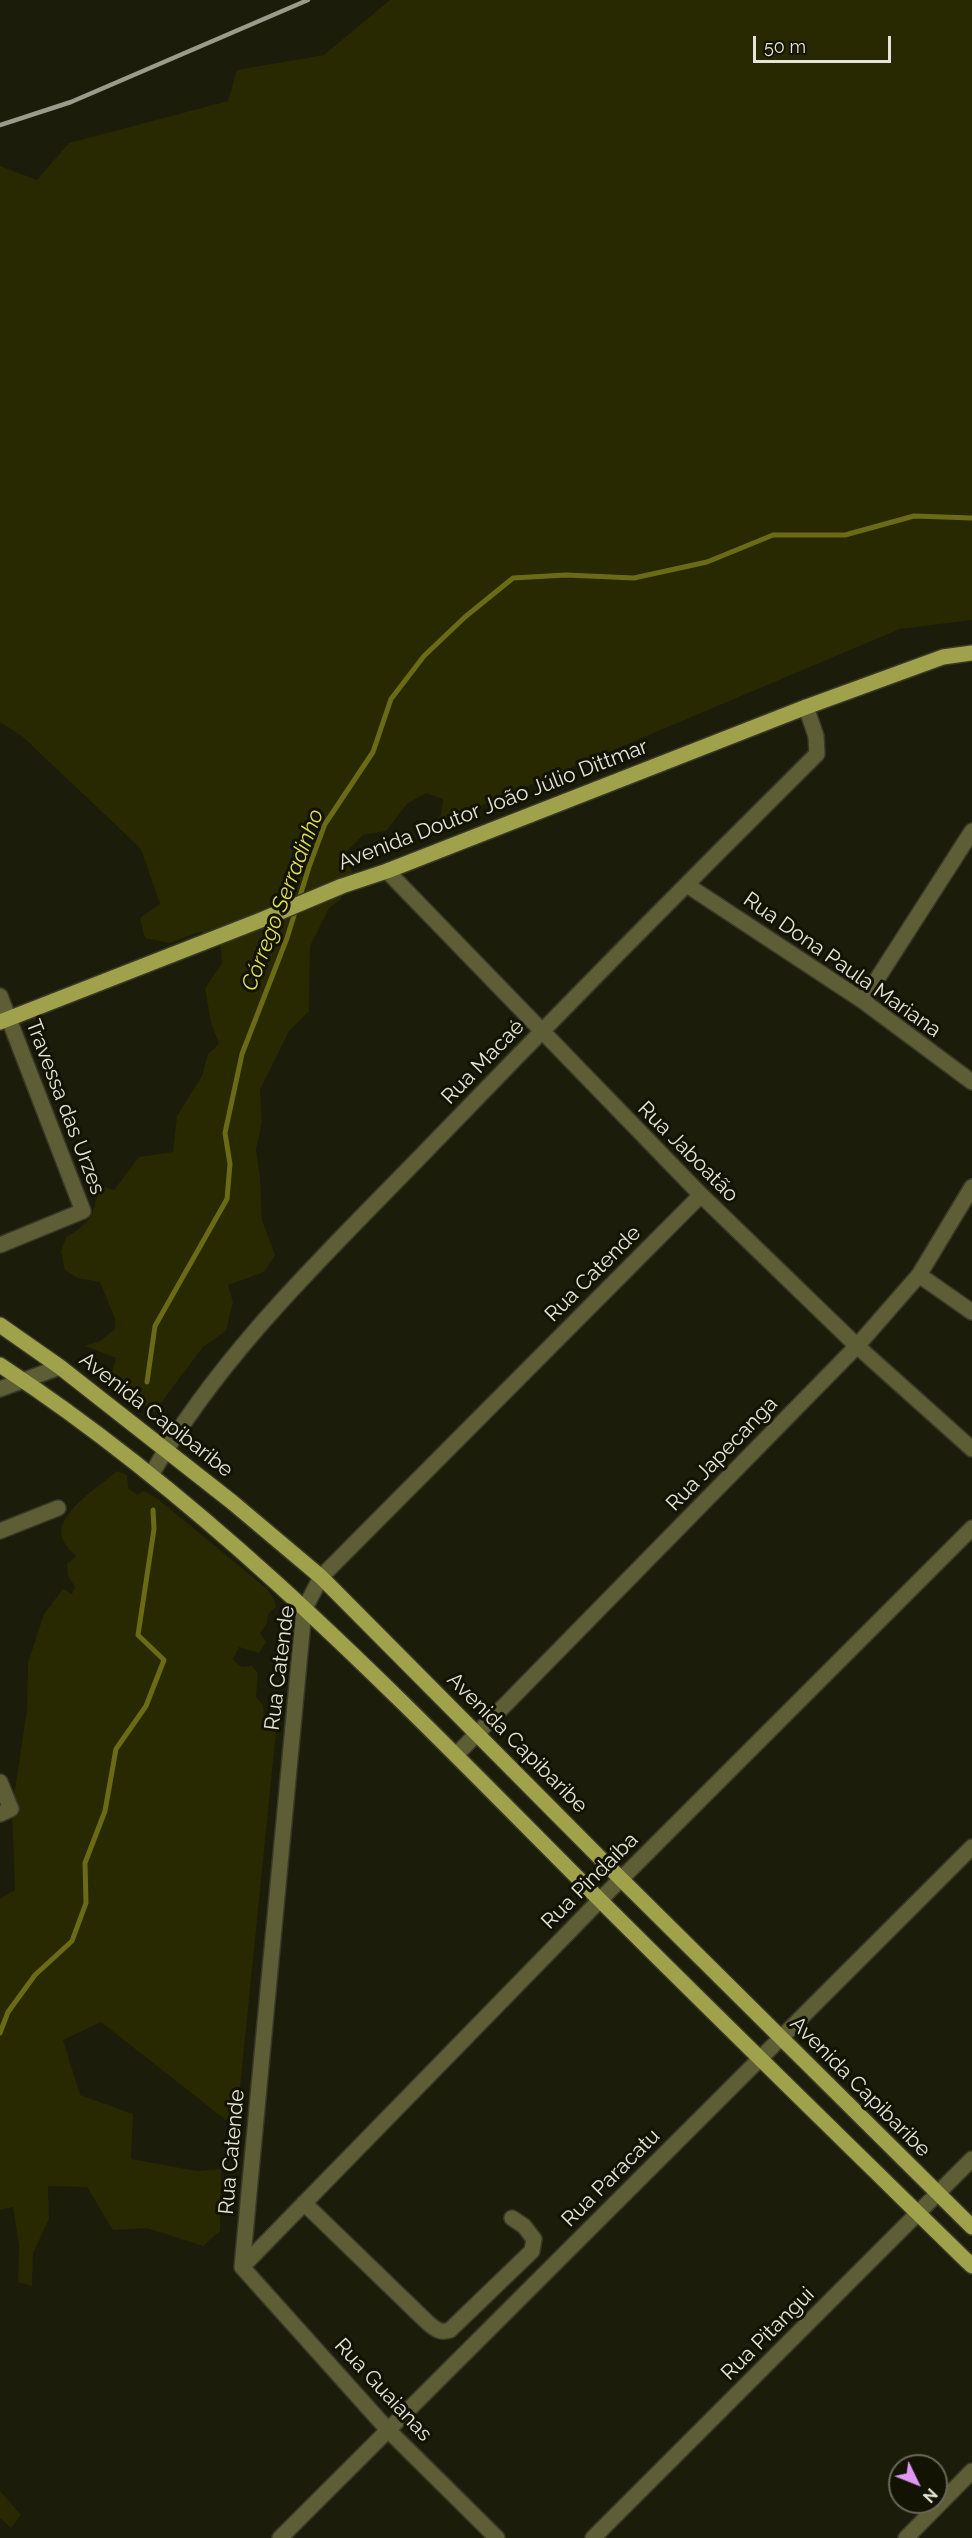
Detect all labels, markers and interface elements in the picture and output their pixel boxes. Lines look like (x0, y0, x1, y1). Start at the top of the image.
scale bar (756, 24, 894, 62)
text: 50 m (764, 36, 806, 57)
street label: Avenida Doutor João Júlio Dittmar (335, 734, 651, 876)
water label: Córrego Serradinho (236, 805, 330, 995)
street label: Rua Dona Paula Mariana (738, 887, 946, 1043)
street label: Rua Macaé (436, 1014, 530, 1110)
street label: Travessa das Urzes (20, 1016, 110, 1198)
street label: Rua Jaboatão (632, 1096, 744, 1208)
street label: Rua Catende (540, 1221, 646, 1327)
street label: Avenida Capibaribe (74, 1347, 238, 1483)
street label: Rua Japecanga (661, 1392, 783, 1516)
street label: Rua Catende (260, 1604, 300, 1732)
street label: Avenida Capibaribe (441, 1667, 593, 1819)
street label: Rua Pindaíba (536, 1827, 644, 1935)
street label: Avenida Capibaribe (784, 2011, 936, 2163)
street label: Rua Catende (214, 2088, 250, 2216)
street label: Rua Paracatu (557, 2124, 665, 2232)
street label: Rua Pitangui (716, 2282, 820, 2386)
street label: Rua Guaianas (329, 2333, 437, 2447)
north arrow (888, 2454, 948, 2514)
text: N (919, 2484, 941, 2506)

